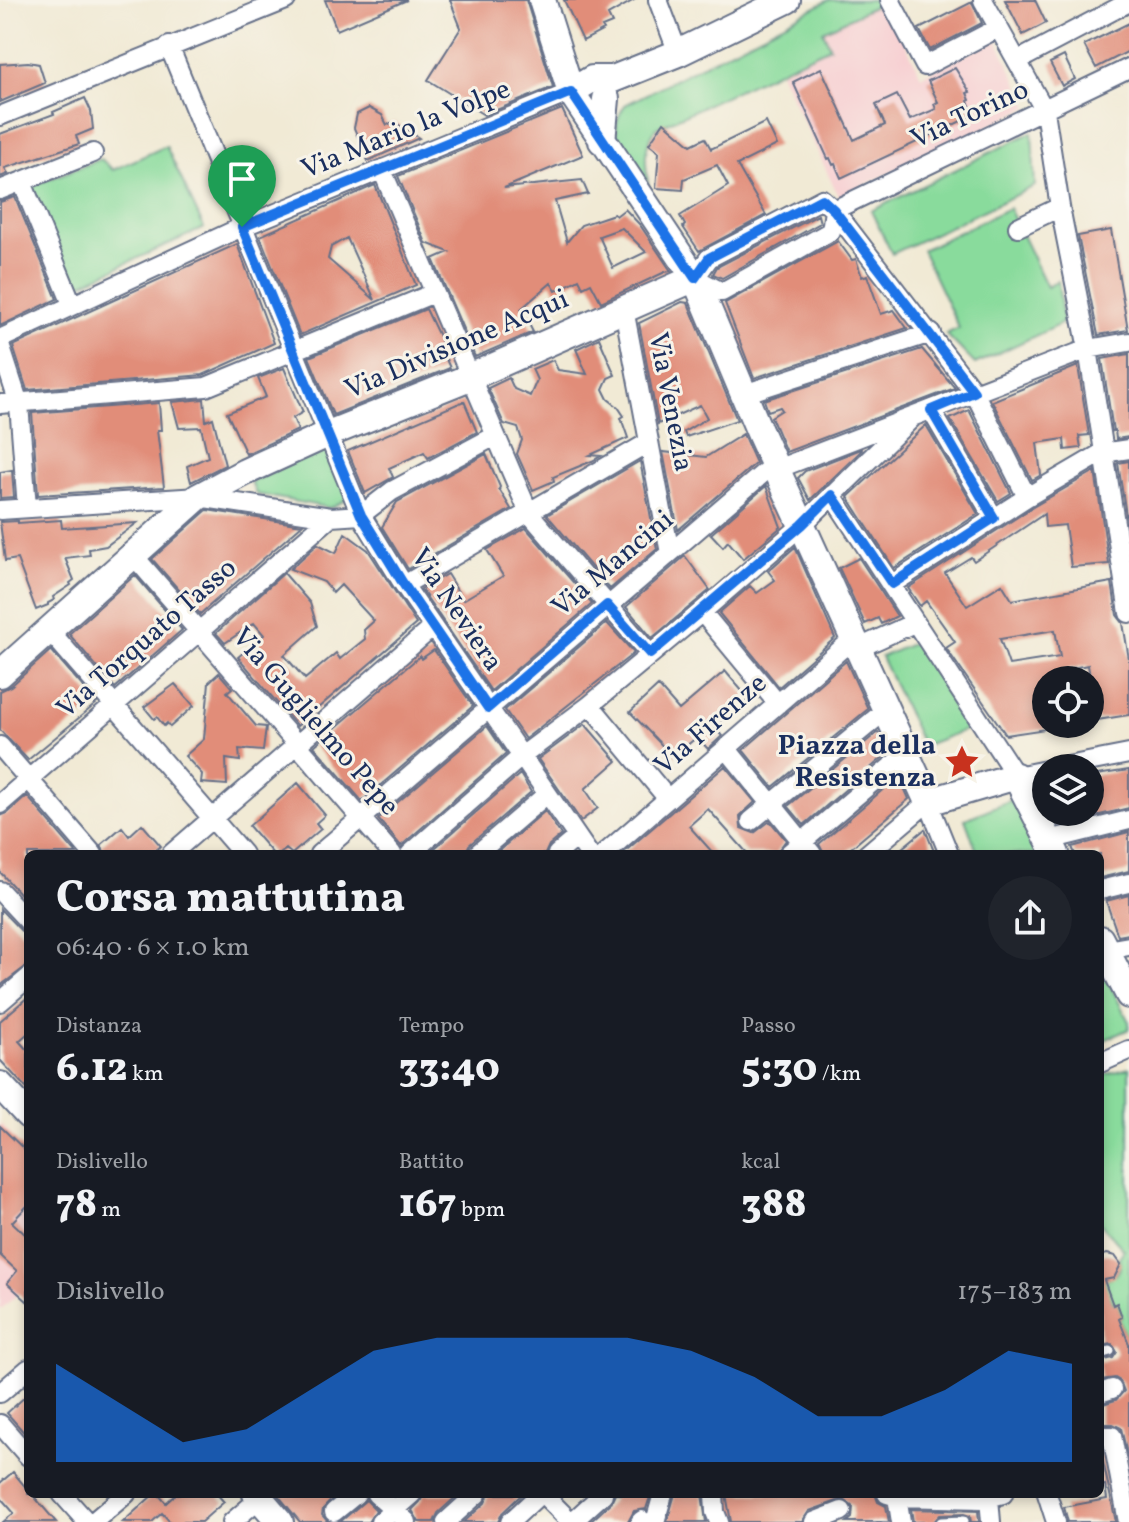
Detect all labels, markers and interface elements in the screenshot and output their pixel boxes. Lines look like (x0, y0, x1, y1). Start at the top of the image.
street label: Via Mario la Volpe (296, 70, 516, 190)
street label: Via Torino (905, 71, 1035, 159)
pin (208, 145, 276, 227)
icon: arrive (220, 157, 264, 201)
street label: Via Divisione Acqui (339, 280, 575, 410)
street label: Via Venezia (637, 329, 703, 475)
street label: Via Mancini (544, 501, 682, 627)
street label: Via Neviera (400, 540, 512, 680)
street label: Via Torquato Tasso (48, 550, 246, 728)
street label: Via Guglielmo Pepe (222, 619, 408, 825)
street label: Via Firenze (646, 665, 776, 785)
map controls (1032, 666, 1104, 826)
button: locate (1032, 666, 1104, 738)
place label: Piazza della Resistenza (778, 727, 936, 798)
place icon: Piazza della Resistenza (943, 743, 981, 781)
button: layers (1032, 754, 1104, 826)
text: Corsa mattutina (56, 869, 405, 930)
button: share (988, 876, 1072, 960)
text: 06:40 · 6 × 1.0 km (56, 930, 249, 966)
text: Distanza (56, 1011, 142, 1042)
text: Tempo (399, 1011, 464, 1042)
text: Passo (741, 1011, 796, 1042)
text: 6.12 (56, 1042, 128, 1098)
text: 33:40 (399, 1042, 500, 1098)
text: 5:30 (741, 1042, 817, 1098)
text: km (128, 1059, 163, 1090)
text: /km (817, 1059, 861, 1090)
text: Dislivello (56, 1147, 148, 1178)
text: Battito (399, 1147, 464, 1178)
text: kcal (741, 1147, 780, 1178)
text: 78 (56, 1178, 97, 1234)
text: 167 (399, 1178, 457, 1234)
text: 388 (741, 1178, 807, 1234)
text: m (97, 1195, 121, 1226)
text: bpm (457, 1195, 505, 1226)
text: Dislivello (56, 1274, 165, 1310)
text: 175–183 m (957, 1274, 1072, 1310)

